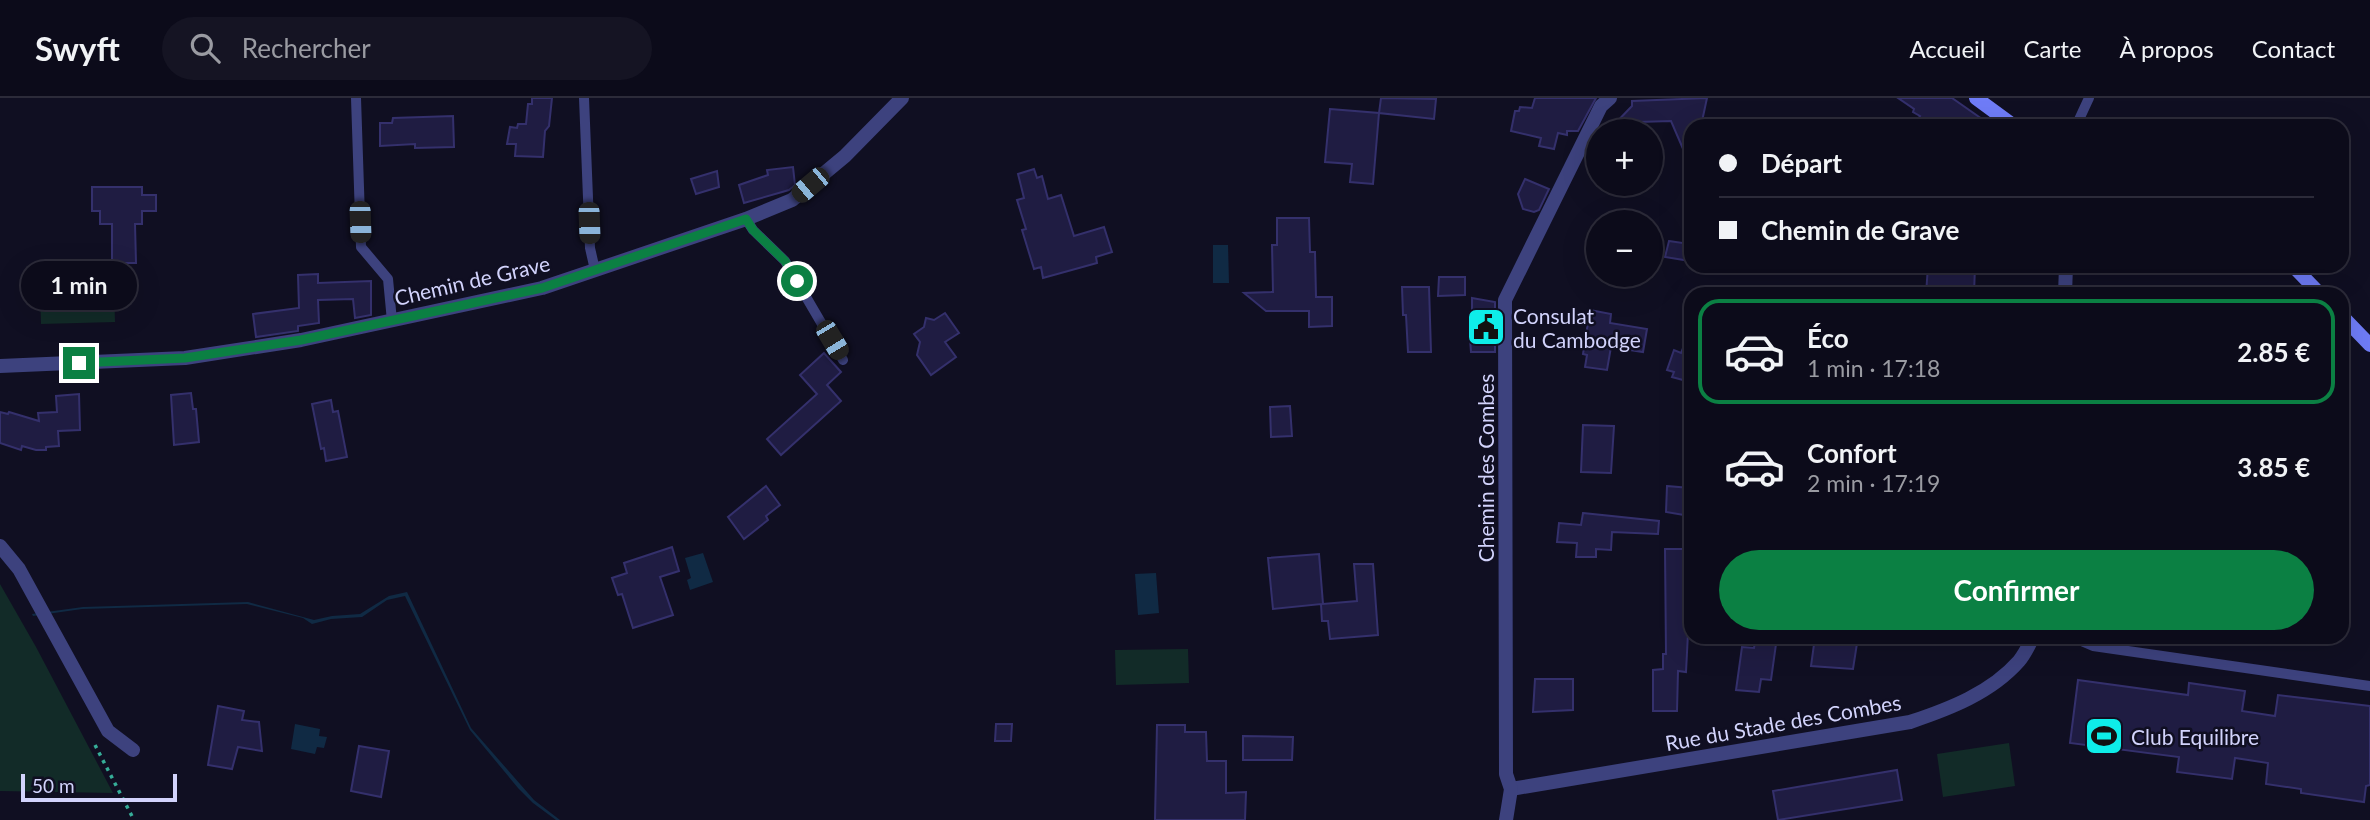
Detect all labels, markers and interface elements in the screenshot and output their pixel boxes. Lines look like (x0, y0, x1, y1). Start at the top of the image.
search box (162, 17, 652, 80)
text: Swyft (35, 28, 120, 68)
icon: search (186, 29, 224, 67)
text: Rechercher (242, 32, 371, 64)
text: Accueil (1909, 34, 1985, 63)
text: Carte (2023, 34, 2081, 63)
text: À propos (2119, 34, 2214, 63)
text: Contact (2252, 34, 2335, 63)
map controls (1586, 119, 1663, 287)
button: + (1586, 119, 1663, 196)
text: Départ (1761, 147, 1842, 179)
car (788, 163, 833, 207)
car (349, 201, 372, 243)
car (578, 202, 601, 244)
button: − (1586, 210, 1663, 287)
text: Chemin de Grave (1761, 214, 1959, 246)
street label: Chemin de Grave (392, 250, 552, 310)
callout: 1 min (21, 261, 137, 310)
route start (781, 265, 813, 297)
text: 1 min (50, 271, 108, 299)
place label: Consulat du Cambodge (1513, 303, 1641, 352)
public building icon: Consulat du Cambodge (1465, 306, 1507, 348)
car (813, 317, 852, 363)
icon: car (1723, 320, 1786, 383)
text: Éco (1807, 322, 1849, 354)
text: 2.85 € (2237, 336, 2310, 368)
route end (63, 347, 95, 379)
text: 1 min · 17:18 (1807, 354, 1940, 382)
street label: Chemin des Combes (1473, 374, 1498, 562)
icon: car (1723, 435, 1786, 498)
text: Confort (1807, 437, 1897, 469)
text: 3.85 € (2237, 451, 2310, 483)
text: 2 min · 17:19 (1807, 469, 1940, 497)
button: Confirmer (1719, 550, 2314, 630)
street label: Rue du Stade des Combes (1663, 689, 1903, 755)
sports icon: Club Equilibre (2083, 715, 2125, 757)
place label: Club Equilibre (2131, 724, 2259, 749)
scale bar (21, 771, 177, 803)
text: 50 m (32, 774, 75, 797)

